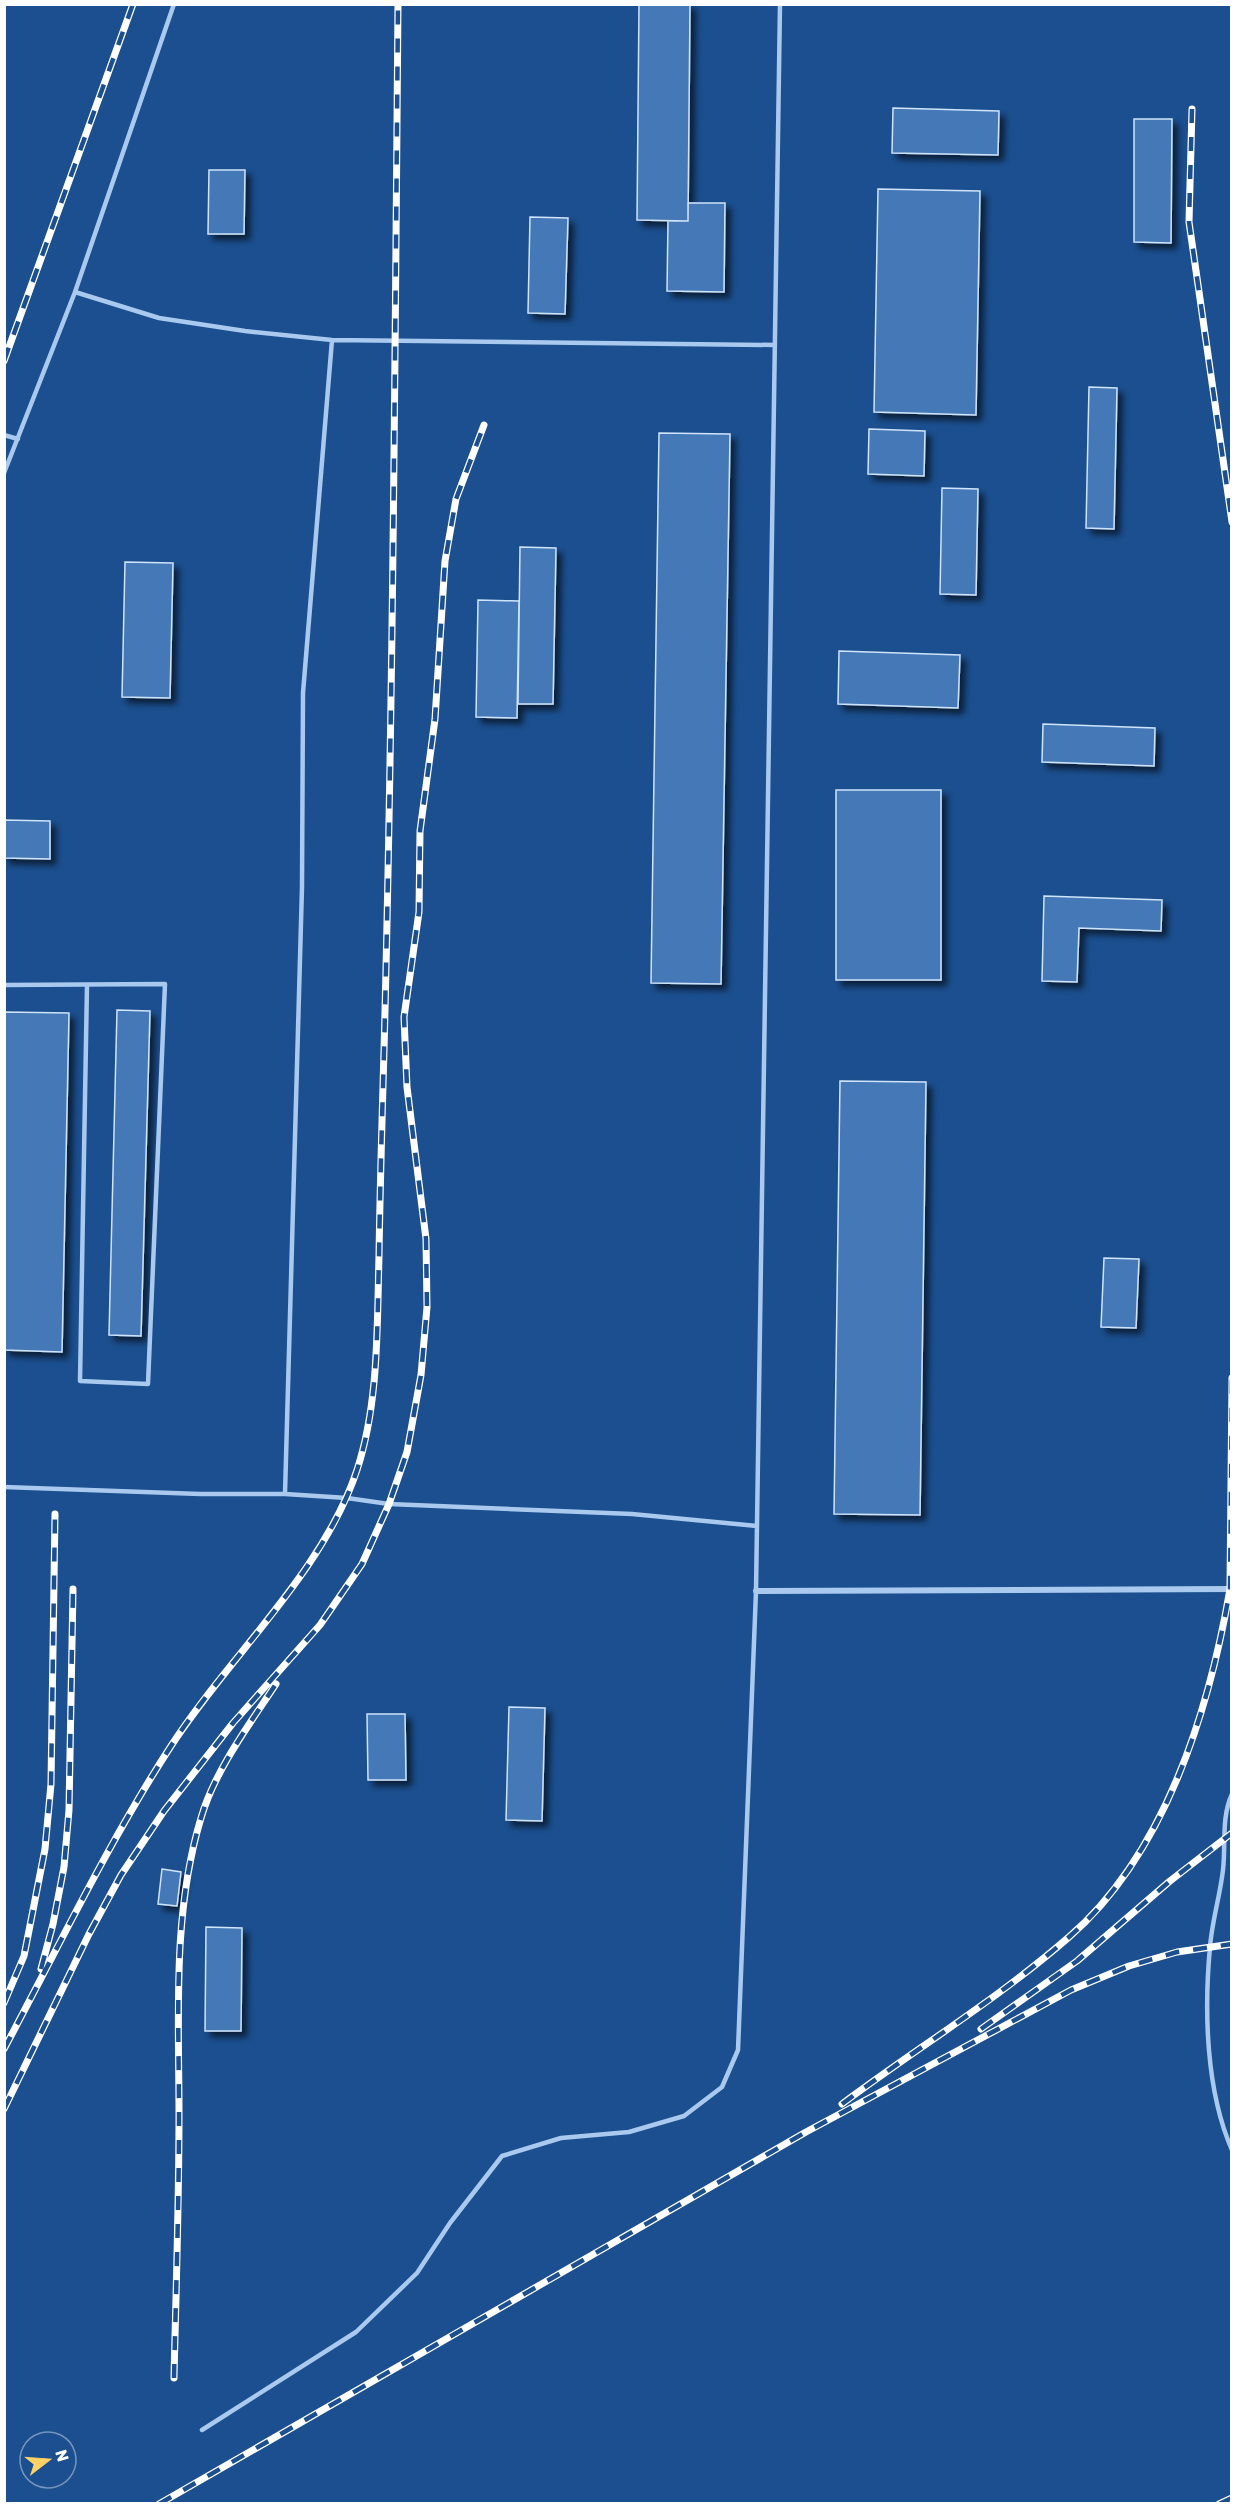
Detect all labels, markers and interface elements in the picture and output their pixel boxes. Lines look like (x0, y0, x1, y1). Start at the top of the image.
north arrow (18, 2430, 78, 2490)
text: N (51, 2447, 73, 2464)

